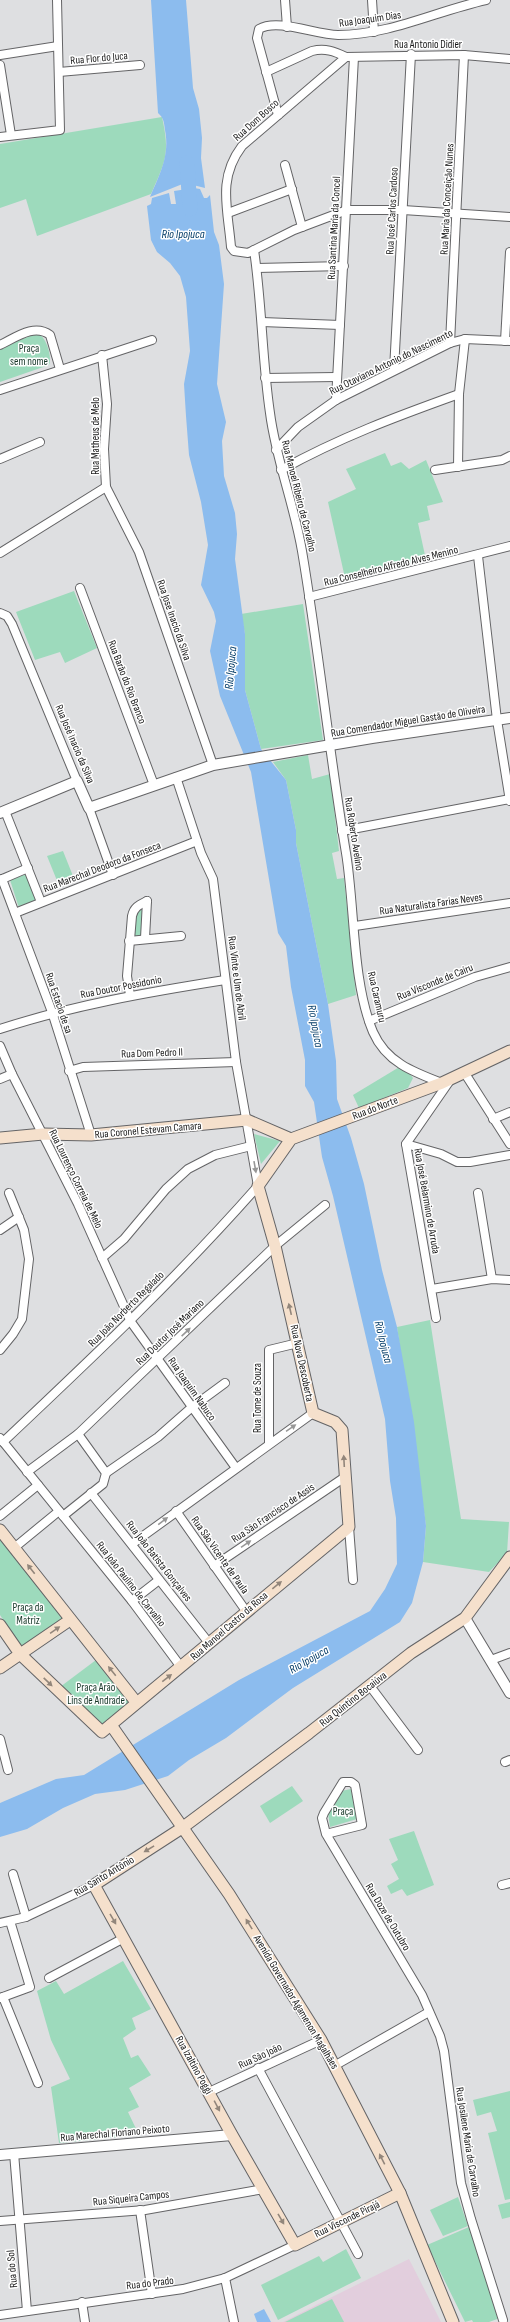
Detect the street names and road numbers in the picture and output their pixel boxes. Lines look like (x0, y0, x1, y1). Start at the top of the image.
street label: Rua Joaquim Dias (338, 8, 402, 30)
street label: Rua Antonio Didier (394, 38, 462, 51)
street label: Rua Flor do Juca (70, 49, 128, 67)
street label: Rua Dom Bosco (231, 96, 282, 144)
street label: Rua Maria da Conceição Nunes (438, 143, 456, 255)
street label: Rua José Carlos Cardoso (383, 167, 401, 255)
street label: Rua Santina Maria da Concel (325, 176, 343, 280)
street label: Rua Otaviano Antonio do Nascimento (327, 326, 455, 398)
street label: Rua Matheus de Melo (89, 397, 102, 475)
street label: Rua Manoel Ribeiro de Carvalho (279, 439, 319, 553)
street label: Rua Conselheiro Alfredo Alves Menino (323, 543, 460, 589)
street label: Rua Jose Inacio da Silva (154, 578, 194, 662)
street label: Rua Barão do Rio Branco (105, 638, 149, 726)
street label: Rua Comendador Miguel Gastão de Oliveira (330, 702, 486, 740)
street label: Rua José Inacio da Silva (53, 703, 97, 785)
street label: Rua Roberto Avelino (342, 797, 366, 872)
street label: Rua Marechal Deodoro da Fonseca (42, 839, 162, 895)
street label: Rua Naturalista Farias Neves (379, 890, 483, 918)
street label: Rua Vinte e Um de Abril (225, 935, 249, 1021)
street label: Rua Visconde de Cairu (395, 961, 475, 1003)
street label: Rua Caramuru (365, 970, 389, 1024)
street label: Rua Estacio de sa (43, 971, 75, 1035)
street label: Rua Doutor Possidonio (79, 973, 163, 1001)
street label: Rua Dom Pedro II (121, 1045, 183, 1061)
street label: Rua do Norte (350, 1093, 400, 1123)
street label: Rua Coronel Estevam Camara (94, 1119, 202, 1141)
street label: Rua Lourenço Correia de Melo (46, 1127, 106, 1231)
street label: Rua José Belarmino de Arruda (411, 1147, 443, 1255)
street label: Rua João Norberto Regalado (86, 1268, 167, 1349)
street label: Rua Doutor José Mariano (133, 1296, 207, 1368)
street label: Rua Nova Descoberta (287, 1323, 317, 1403)
street label: Rua Joaquim Nabuco (165, 1355, 219, 1424)
street label: Rua Tome de Souza (251, 1363, 264, 1433)
street label: Rua São Francisco de Assis (229, 1480, 317, 1546)
street label: Rua São Vicente de Paula (188, 1514, 252, 1596)
street label: Rua João Batista Gonçalves (123, 1518, 195, 1604)
street label: Rua João Paulino de Carvalho (94, 1539, 169, 1630)
street label: Rua Manoel Castro da Rosa (188, 1589, 270, 1663)
street label: Rua Quintino Bocaiúva (317, 1669, 389, 1729)
street label: Rua Santo Antônio (72, 1853, 137, 1899)
street label: Rua Doze de Outubro (363, 1881, 413, 1953)
street label: Avenida Governador Agamenon Magalhães (250, 1932, 341, 2072)
street label: Rua Izaltino Poggi (173, 2034, 215, 2096)
street label: Rua São João (236, 2040, 284, 2072)
street label: Rua Josilene Maria de Carvalho (453, 2086, 483, 2198)
street label: Rua Marechal Floriano Peixoto (60, 2122, 171, 2144)
street label: Rua Siqueira Campos (92, 2188, 170, 2208)
street label: Rua Visconde Pirajá (312, 2198, 382, 2240)
street label: Rua do Sol (4, 2250, 20, 2288)
street label: Rua do Prado (126, 2274, 175, 2292)

